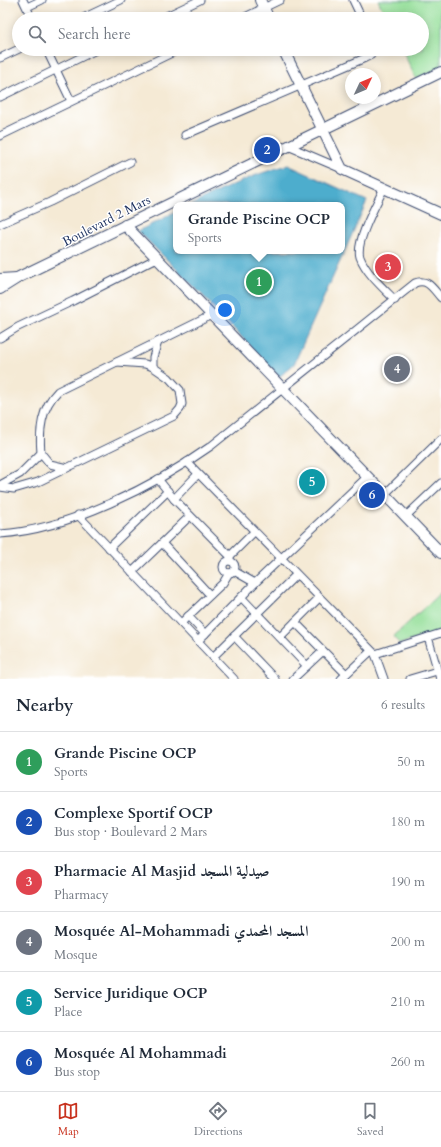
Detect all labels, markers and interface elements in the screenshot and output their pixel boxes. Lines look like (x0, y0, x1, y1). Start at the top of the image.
search box (12, 12, 429, 56)
icon: search (26, 23, 48, 45)
text: Search here (58, 24, 131, 44)
north arrow (345, 68, 381, 104)
pin: 2 (254, 135, 280, 165)
street label: Boulevard 2 Mars (59, 191, 154, 251)
popup (173, 202, 345, 254)
text: Grande Piscine OCP (188, 209, 330, 229)
text: Sports (188, 229, 222, 247)
pin: 3 (375, 252, 401, 282)
pin: 1 (246, 267, 272, 297)
your location (215, 300, 235, 320)
pin: 4 (384, 354, 410, 384)
pin: 5 (299, 467, 325, 497)
pin: 6 (359, 480, 385, 510)
text: Nearby (16, 694, 73, 717)
text: 6 results (381, 696, 425, 714)
text: Grande Piscine OCP (54, 743, 196, 763)
text: 1 (26, 753, 32, 771)
text: 50 m (397, 753, 425, 771)
text: Sports (54, 763, 88, 781)
text: Complexe Sportif OCP (54, 803, 213, 823)
text: 2 (26, 813, 32, 831)
text: 180 m (391, 813, 425, 831)
text: Bus stop · Boulevard 2 Mars (54, 823, 207, 841)
text: Pharmacie Al Masjid صيدلية المسجد (54, 861, 270, 881)
text: 3 (26, 873, 32, 891)
text: 190 m (391, 873, 425, 891)
text: Pharmacy (54, 886, 109, 904)
text: Mosquée Al-Mohammadi المسجد المحمدي (54, 921, 308, 941)
text: 4 (26, 933, 32, 951)
text: 200 m (391, 933, 425, 951)
text: Mosque (54, 946, 98, 964)
text: Service Juridique OCP (54, 983, 207, 1003)
text: 5 (26, 993, 32, 1011)
text: 210 m (391, 993, 425, 1011)
text: Place (54, 1003, 82, 1021)
text: Mosquée Al Mohammadi (54, 1043, 227, 1063)
text: 6 (26, 1053, 32, 1071)
text: 260 m (391, 1053, 425, 1071)
text: Bus stop (54, 1063, 100, 1081)
tab: Map (57, 1100, 79, 1139)
tab: Directions (194, 1100, 242, 1139)
tab: Saved (357, 1100, 384, 1139)

